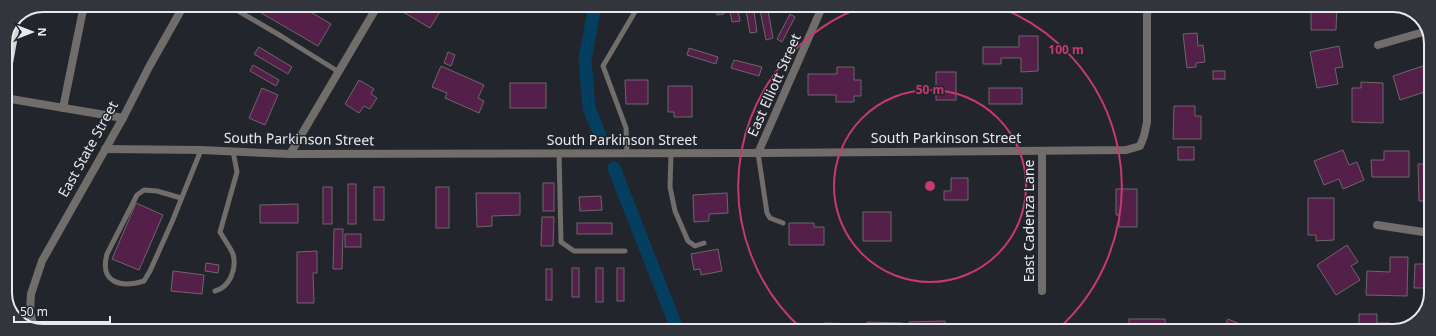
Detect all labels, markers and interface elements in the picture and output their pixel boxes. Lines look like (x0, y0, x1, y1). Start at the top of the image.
north arrow (12, 12, 52, 52)
text: N (35, 28, 50, 36)
street label: East Elliott Street (742, 30, 805, 139)
text: 100 m (1048, 41, 1084, 58)
text: 50 m (916, 81, 944, 98)
street label: East State Street (53, 97, 122, 200)
street label: South Parkinson Street (224, 128, 374, 149)
street label: South Parkinson Street (871, 128, 1021, 147)
street label: South Parkinson Street (547, 130, 697, 149)
street label: East Cadenza Lane (1019, 160, 1038, 282)
centre of rings (923, 179, 937, 193)
scale bar (14, 298, 110, 324)
text: 50 m (20, 303, 48, 320)

